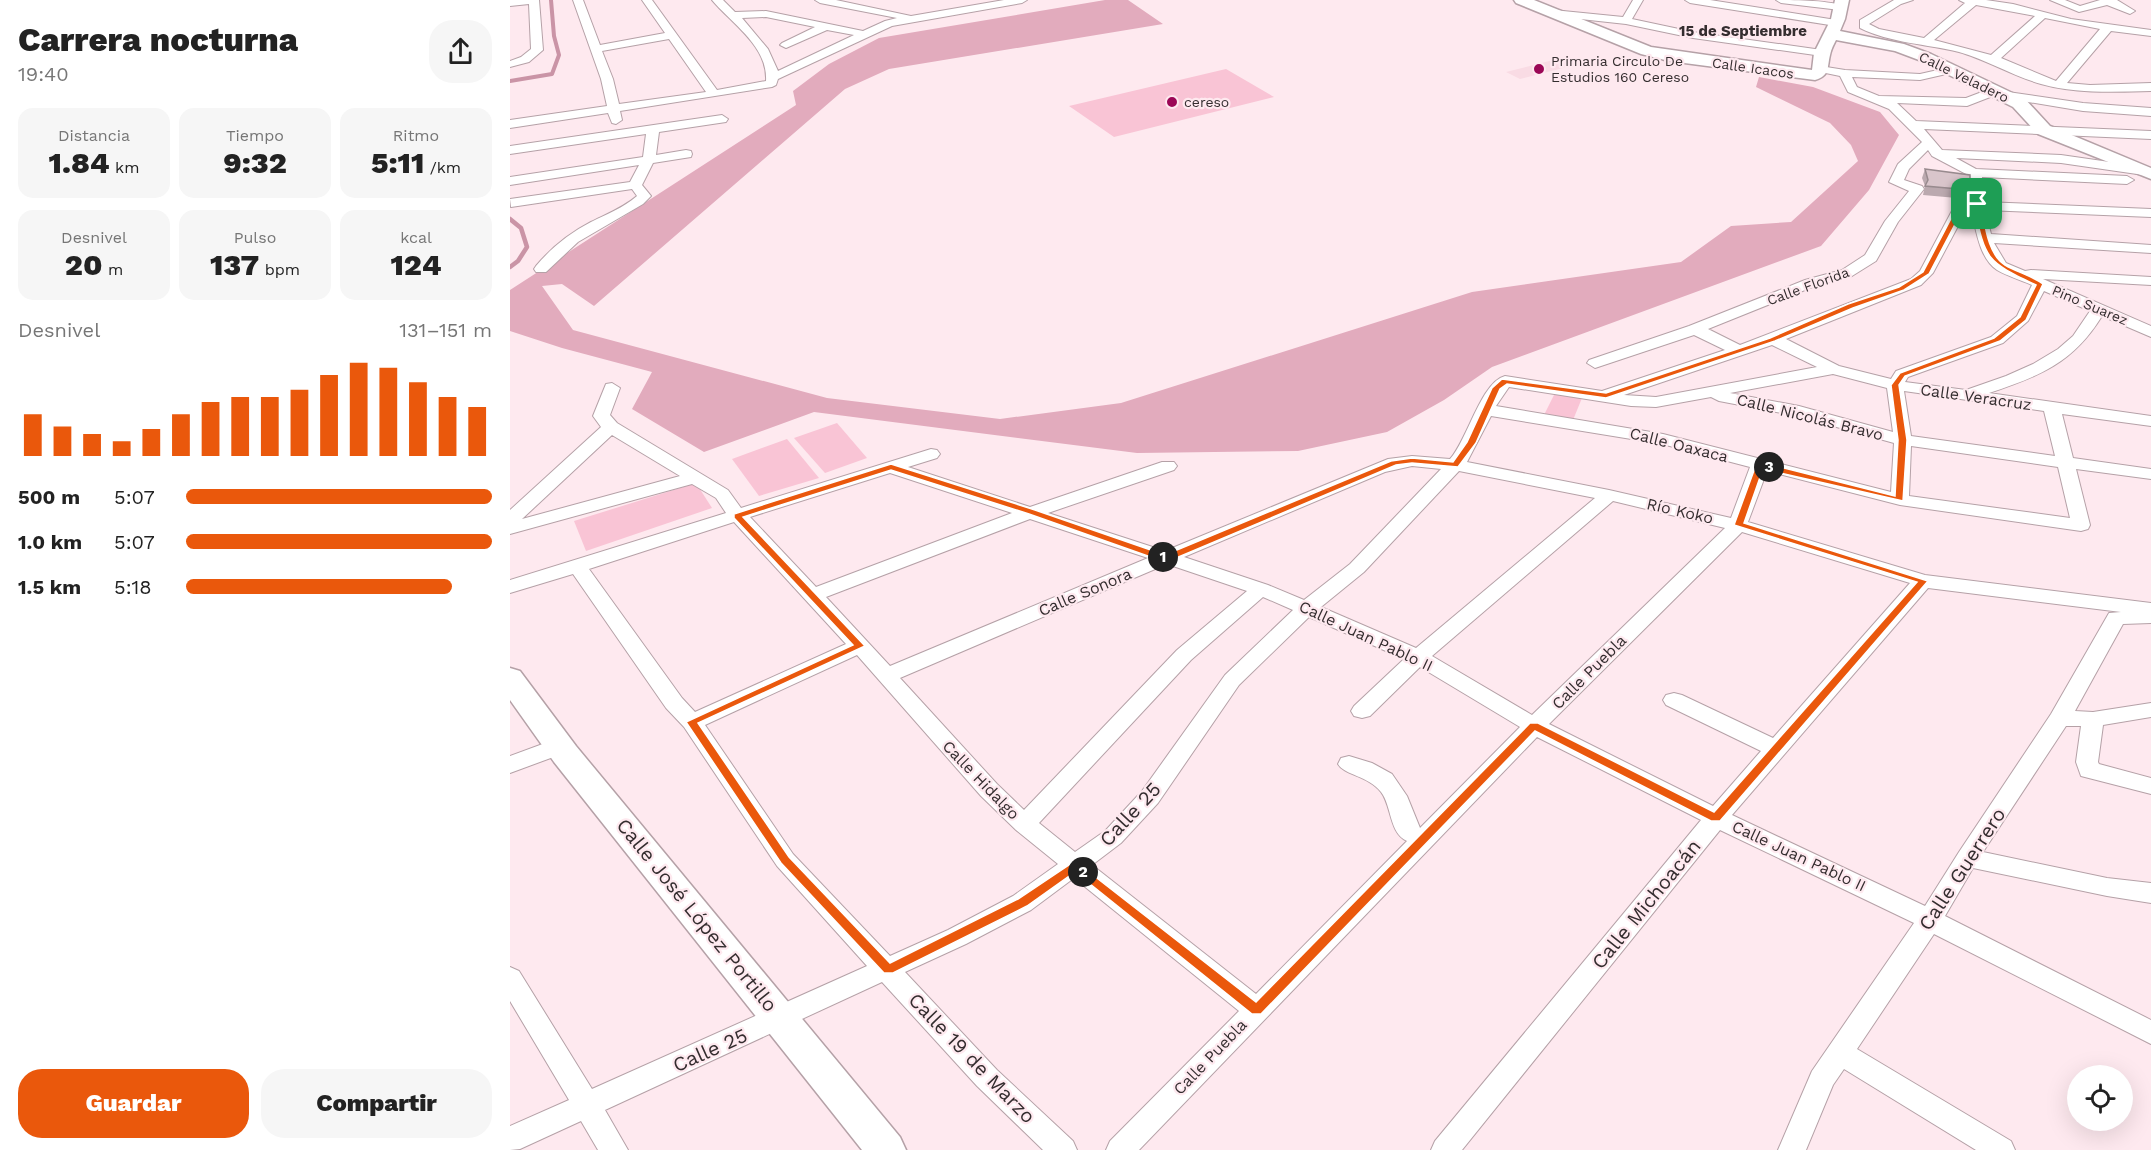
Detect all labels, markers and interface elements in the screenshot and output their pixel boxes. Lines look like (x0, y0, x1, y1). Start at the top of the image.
text: Carrera nocturna (18, 20, 298, 59)
button: share (429, 20, 492, 83)
district label: 15 de Septiembre (1679, 22, 1807, 40)
street label: Calle Veladero (1916, 48, 2012, 106)
place label: Primaria Circulo De Estudios 160 Cereso (1551, 53, 1689, 85)
street label: Calle Icacos (1711, 54, 1795, 82)
text: 19:40 (18, 62, 69, 86)
marker: Primaria Circulo De Estudios 160 Cereso (1532, 62, 1546, 76)
place label: cereso (1184, 94, 1229, 110)
marker: cereso (1165, 95, 1179, 109)
text: Distancia (58, 126, 130, 145)
text: Tiempo (226, 126, 284, 145)
text: Ritmo (393, 126, 439, 145)
text: 1.84 (49, 145, 110, 180)
text: 9:32 (223, 145, 287, 180)
text: 5:11 (371, 145, 424, 180)
text: km (110, 158, 139, 177)
text: /km (424, 158, 461, 177)
pin (1951, 178, 2002, 229)
icon: arrive (1960, 187, 1993, 220)
text: Desnivel (61, 228, 127, 247)
text: Pulso (234, 228, 276, 247)
text: kcal (400, 228, 432, 247)
text: 20 (65, 247, 102, 282)
text: 137 (210, 247, 259, 282)
text: 124 (390, 247, 442, 282)
text: m (102, 260, 123, 279)
text: bpm (259, 260, 300, 279)
street label: Calle Florida (1765, 264, 1851, 308)
street label: Pino Suarez (2050, 282, 2130, 328)
text: Desnivel (18, 318, 100, 342)
text: 131–151 m (399, 318, 492, 342)
street label: Calle Veracruz (1919, 380, 2033, 414)
street label: Calle Nicolás Bravo (1735, 390, 1885, 444)
street label: Calle Oaxaca (1628, 424, 1730, 466)
pin: 3 (1754, 452, 1784, 482)
text: 3 (1764, 457, 1774, 476)
text: 500 m (18, 485, 80, 509)
text: 5:07 (114, 485, 155, 509)
street label: Río Koko (1645, 494, 1715, 528)
text: 1.0 km (18, 530, 82, 554)
text: 5:07 (114, 530, 155, 554)
pin: 1 (1148, 542, 1178, 572)
text: 1 (1160, 547, 1166, 566)
street label: Calle Sonora (1036, 564, 1134, 620)
text: 1.5 km (18, 575, 81, 599)
text: 5:18 (114, 575, 152, 599)
street label: Calle Juan Pablo II (1296, 597, 1436, 675)
street label: Calle Puebla (1548, 631, 1630, 713)
street label: Calle Hidalgo (939, 736, 1023, 824)
street label: Calle 25 (1094, 777, 1166, 851)
street label: Calle Guerrero (1913, 803, 2011, 935)
street label: Calle José López Portillo (612, 813, 782, 1017)
street label: Calle Juan Pablo II (1729, 817, 1869, 895)
street label: Calle Michoacán (1586, 834, 1706, 974)
pin: 2 (1068, 857, 1098, 887)
text: 2 (1078, 862, 1088, 881)
street label: Calle 19 de Marzo (904, 988, 1040, 1128)
street label: Calle Puebla (1169, 1015, 1251, 1099)
street label: Calle 25 (669, 1023, 751, 1077)
map controls (2067, 1065, 2133, 1131)
button: locate (2067, 1065, 2133, 1131)
button: Guardar (18, 1069, 249, 1138)
button: Compartir (261, 1069, 492, 1138)

